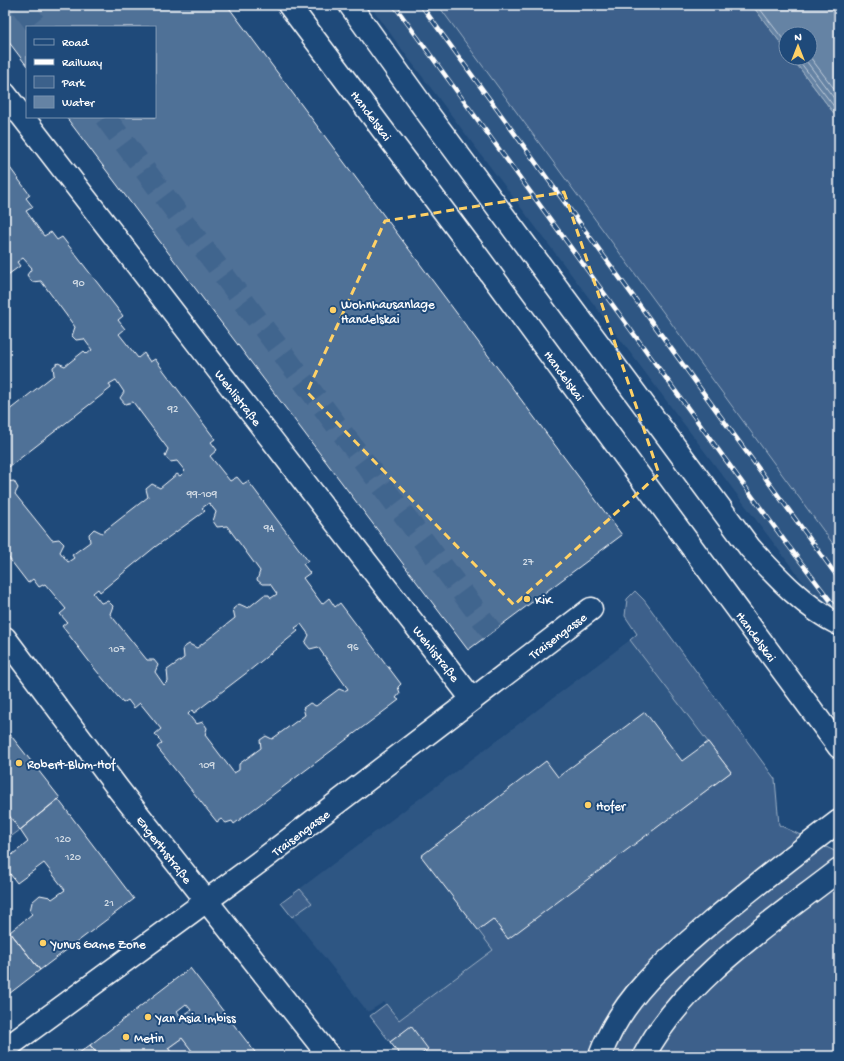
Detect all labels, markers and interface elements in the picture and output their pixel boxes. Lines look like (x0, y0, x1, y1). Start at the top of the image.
legend (26, 26, 156, 118)
north arrow (778, 26, 818, 66)
text: N (794, 32, 802, 44)
text: Road (62, 37, 89, 51)
text: Railway (62, 57, 102, 71)
text: Park (61, 77, 87, 91)
street label: Handelskai (346, 89, 394, 145)
text: Water (62, 97, 96, 111)
house number: 90 (72, 278, 85, 290)
place label: Wohnhausanlage Handelskai (341, 298, 435, 328)
marker: Wohnhausanlage Handelskai (328, 305, 338, 315)
street label: Handelskai (540, 348, 586, 405)
street label: Wehlistraße (211, 368, 264, 430)
house number: 92 (167, 404, 179, 416)
house number: 99-109 (186, 489, 218, 501)
house number: 94 (263, 523, 275, 535)
house number: 27 (522, 557, 534, 569)
marker: KiK (522, 594, 532, 604)
place label: KiK (535, 594, 554, 609)
street label: Handelskai (732, 609, 778, 666)
street label: Traisengasse (526, 610, 590, 664)
street label: Wehlistraße (409, 624, 462, 686)
house number: 96 (346, 642, 359, 654)
house number: 107 (108, 644, 125, 656)
marker: Robert-Blum-Hof (14, 758, 24, 768)
place label: Robert-Blum-Hof (27, 758, 116, 773)
house number: 109 (198, 760, 216, 772)
marker: Hofer (583, 800, 593, 810)
place label: Hofer (596, 800, 627, 815)
street label: Traisengasse (269, 807, 333, 861)
street label: Engerthstraße (132, 814, 194, 888)
house number: 120 (54, 834, 71, 846)
house number: 120 (64, 852, 81, 864)
house number: 21 (104, 898, 114, 910)
marker: Yunus Game Zone (38, 938, 48, 948)
place label: Yunus Game Zone (50, 938, 146, 953)
marker: Yan Asia Imbiss (143, 1012, 153, 1022)
place label: Yan Asia Imbiss (155, 1012, 237, 1027)
marker: Metin (121, 1032, 131, 1042)
place label: Metin (134, 1032, 165, 1047)

